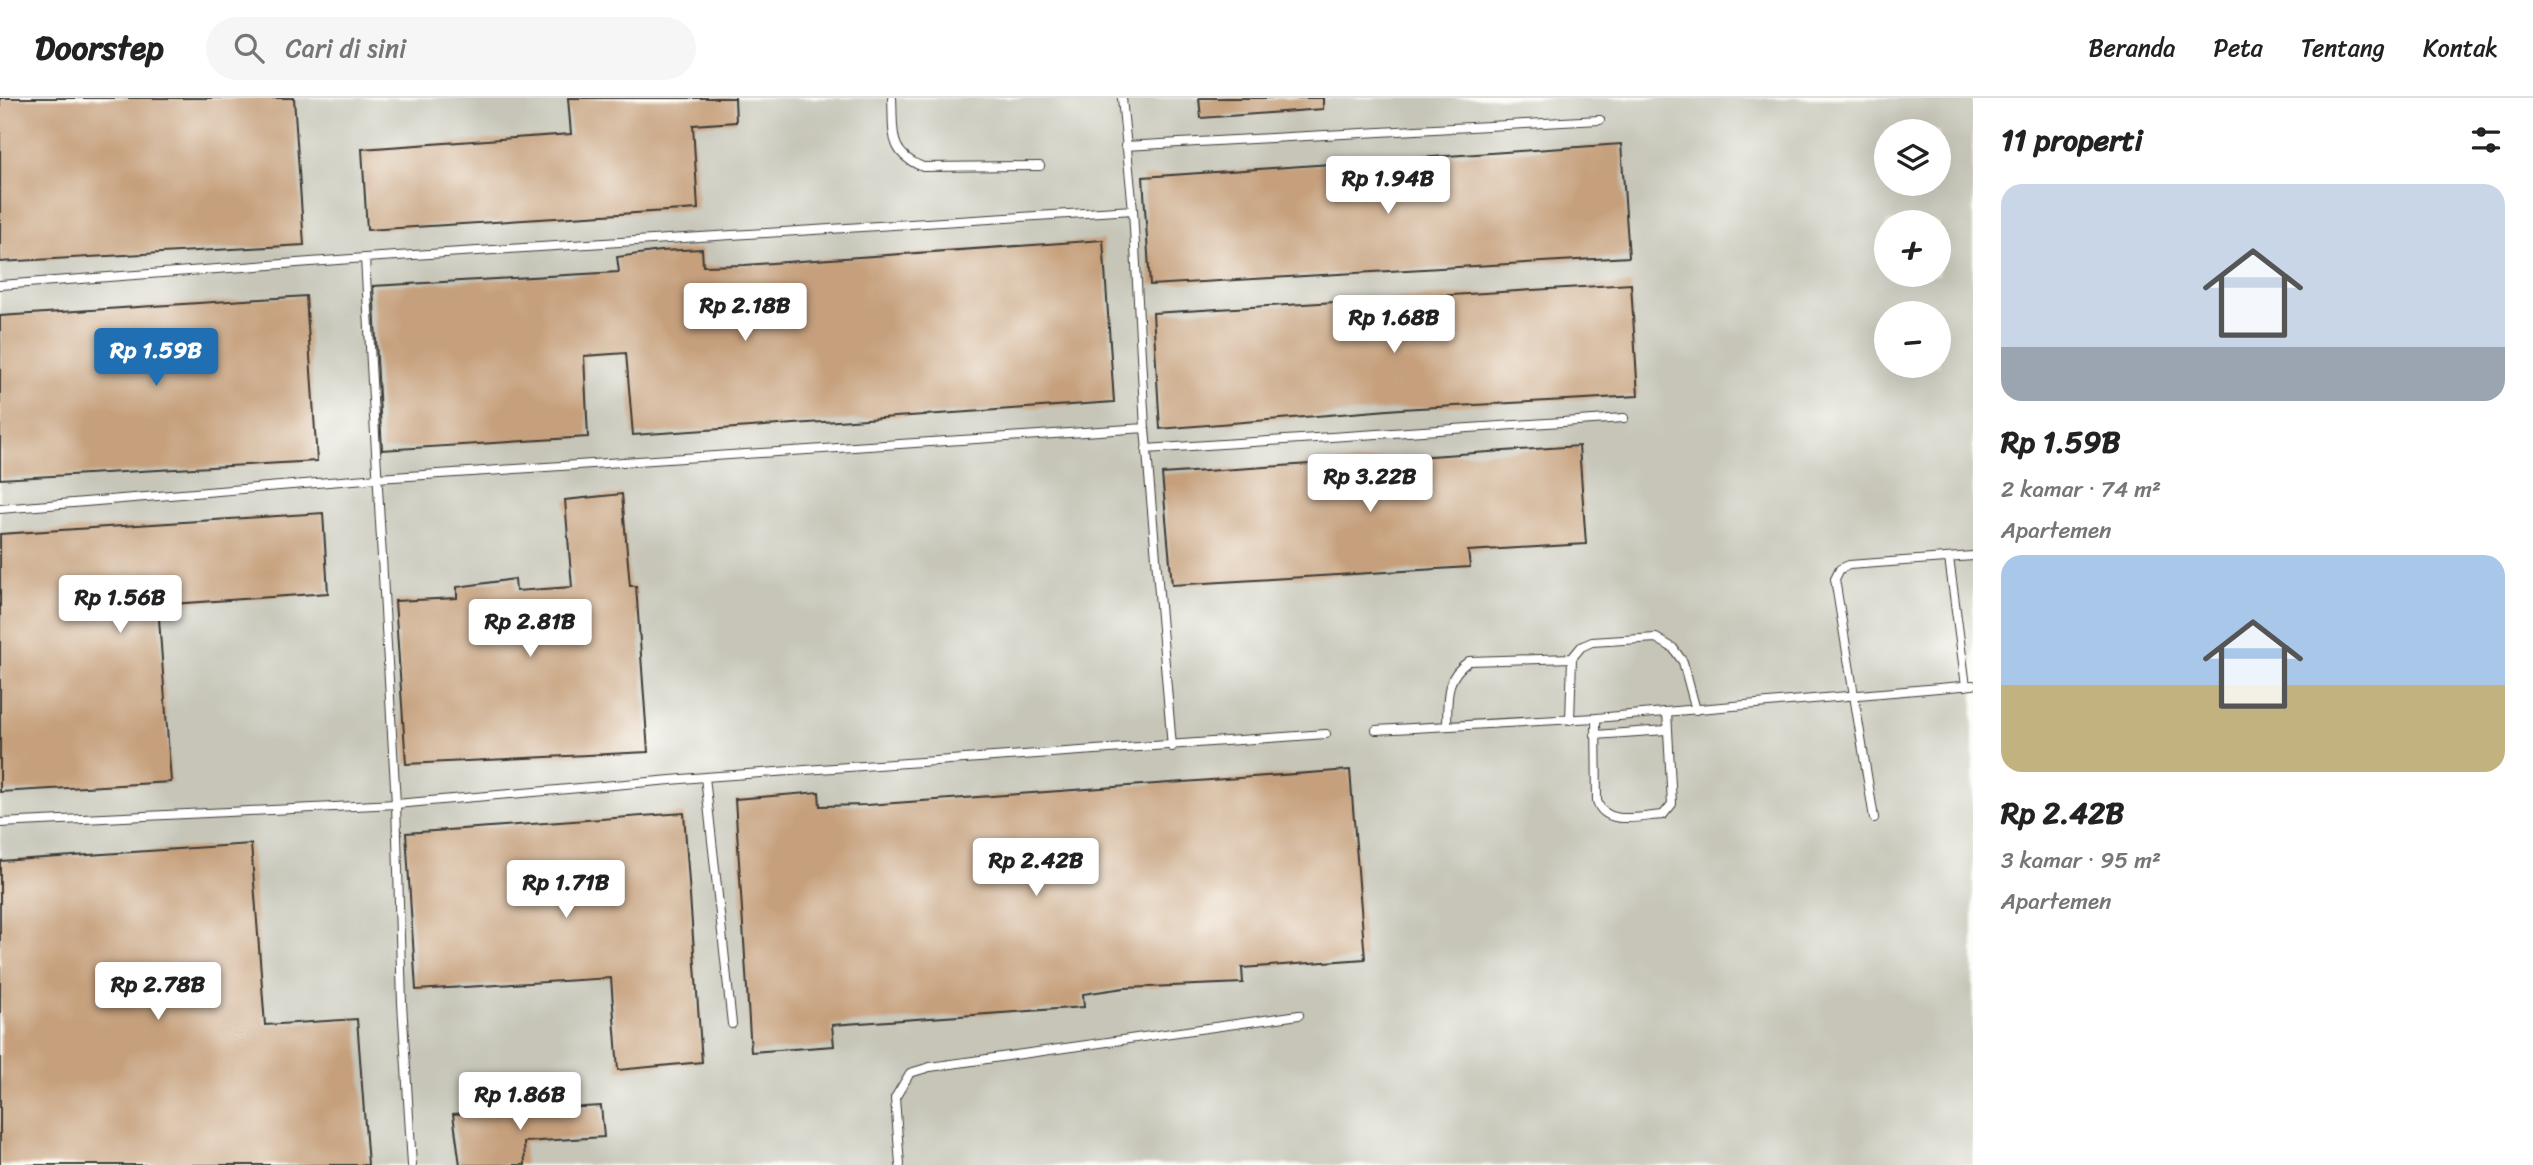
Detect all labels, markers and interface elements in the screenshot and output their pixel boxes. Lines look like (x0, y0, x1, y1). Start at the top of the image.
search box (206, 17, 696, 80)
text: Doorstep (35, 19, 164, 77)
text: Cari di sini (286, 25, 406, 71)
text: Beranda (2088, 27, 2175, 69)
text: Peta (2213, 27, 2263, 69)
text: Tentang (2301, 27, 2385, 69)
text: Kontak (2423, 27, 2498, 69)
icon: search (230, 29, 268, 67)
text: 11 properti (2001, 113, 2143, 167)
map controls (1874, 119, 1951, 378)
button: layers (1874, 119, 1951, 196)
icon: filters (2467, 121, 2505, 159)
pin: Rp 1.94B (1316, 156, 1460, 216)
text: Rp 1.94B (1342, 158, 1434, 199)
button: + (1874, 210, 1951, 287)
icon: home (2190, 230, 2316, 356)
pin: Rp 2.18B (673, 284, 817, 343)
text: Rp 2.18B (700, 285, 790, 326)
pin: Rp 1.68B (1322, 296, 1466, 355)
text: Rp 1.68B (1349, 297, 1439, 338)
button: − (1874, 301, 1951, 378)
pin: Rp 1.59B (84, 328, 228, 388)
text: Rp 1.59B (110, 330, 202, 371)
text: Rp 1.59B (2001, 415, 2120, 469)
pin: Rp 3.22B (1298, 454, 1442, 514)
text: Rp 3.22B (1324, 456, 1416, 497)
text: 2 kamar · 74 m² (2001, 469, 2161, 510)
text: Apartemen (2001, 510, 2111, 551)
pin: Rp 1.56B (48, 575, 192, 635)
text: Rp 1.56B (75, 577, 165, 618)
pin: Rp 2.81B (458, 600, 602, 659)
text: Rp 2.81B (485, 601, 575, 642)
icon: home (2190, 601, 2316, 727)
text: Rp 2.42B (2001, 786, 2124, 840)
pin: Rp 2.42B (964, 838, 1108, 898)
text: Rp 2.42B (989, 840, 1083, 881)
text: 3 kamar · 95 m² (2001, 840, 2161, 881)
pin: Rp 1.71B (494, 860, 638, 920)
text: Rp 1.71B (523, 862, 609, 903)
text: Apartemen (2001, 881, 2111, 922)
pin: Rp 2.78B (86, 962, 230, 1022)
text: Rp 2.78B (111, 964, 205, 1005)
pin: Rp 1.86B (448, 1072, 592, 1132)
text: Rp 1.86B (475, 1074, 565, 1115)

